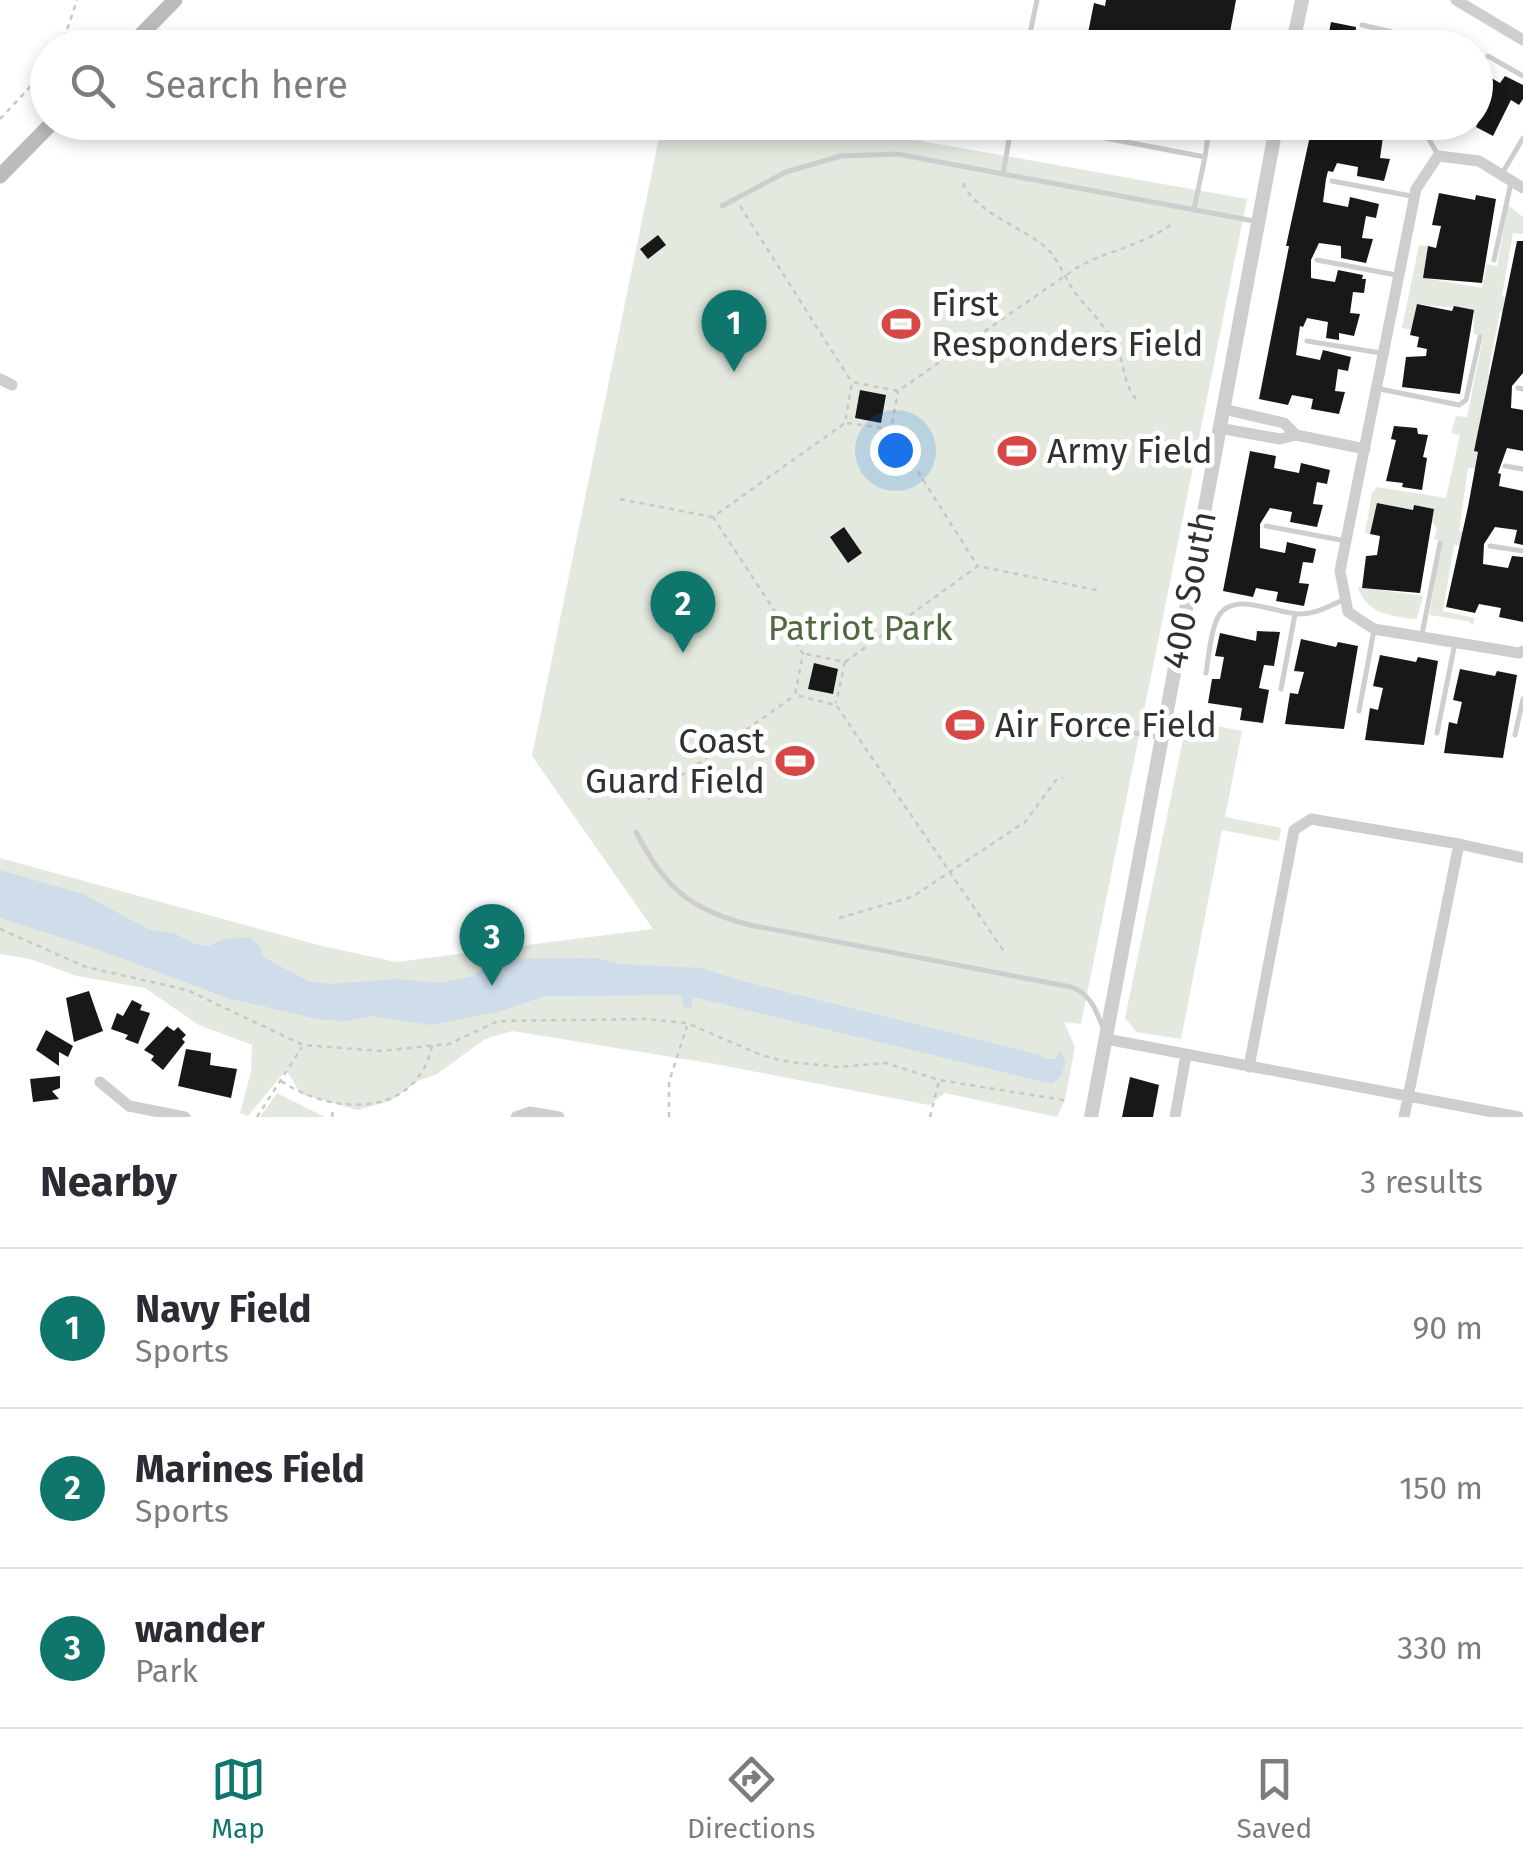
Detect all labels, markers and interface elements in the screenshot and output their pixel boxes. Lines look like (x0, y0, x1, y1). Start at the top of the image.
search box (30, 30, 1493, 140)
icon: search (65, 58, 120, 113)
text: Search here (145, 62, 348, 108)
place label: First Responders Field (931, 283, 1203, 365)
pin: 1 (702, 290, 766, 372)
sports icon: First Responders Field (880, 303, 922, 345)
your location (870, 425, 921, 476)
sports icon: Army Field (996, 430, 1038, 472)
place label: Army Field (1047, 430, 1213, 472)
street label: 400 South (1153, 507, 1225, 673)
pin: 2 (650, 570, 716, 653)
park label: Patriot Park (768, 607, 952, 649)
sports icon: Air Force Field (944, 704, 986, 746)
place label: Air Force Field (995, 704, 1217, 746)
place label: Coast Guard Field (585, 720, 765, 802)
sports icon: Coast Guard Field (774, 740, 816, 782)
pin: 3 (460, 904, 524, 986)
text: Nearby (40, 1157, 177, 1207)
text: 3 results (1360, 1163, 1483, 1201)
text: Navy Field (135, 1286, 312, 1332)
text: 1 (65, 1309, 80, 1347)
text: 90 m (1412, 1309, 1483, 1347)
text: Sports (135, 1332, 229, 1370)
text: Marines Field (135, 1446, 365, 1492)
text: 2 (64, 1469, 81, 1507)
text: 150 m (1399, 1469, 1483, 1507)
text: Sports (135, 1492, 229, 1530)
text: wander (135, 1606, 265, 1652)
text: 3 (64, 1629, 81, 1667)
text: 330 m (1397, 1629, 1483, 1667)
text: Park (135, 1652, 198, 1690)
tab: Map (211, 1752, 266, 1845)
tab: Directions (687, 1752, 815, 1845)
tab: Saved (1237, 1752, 1312, 1845)

